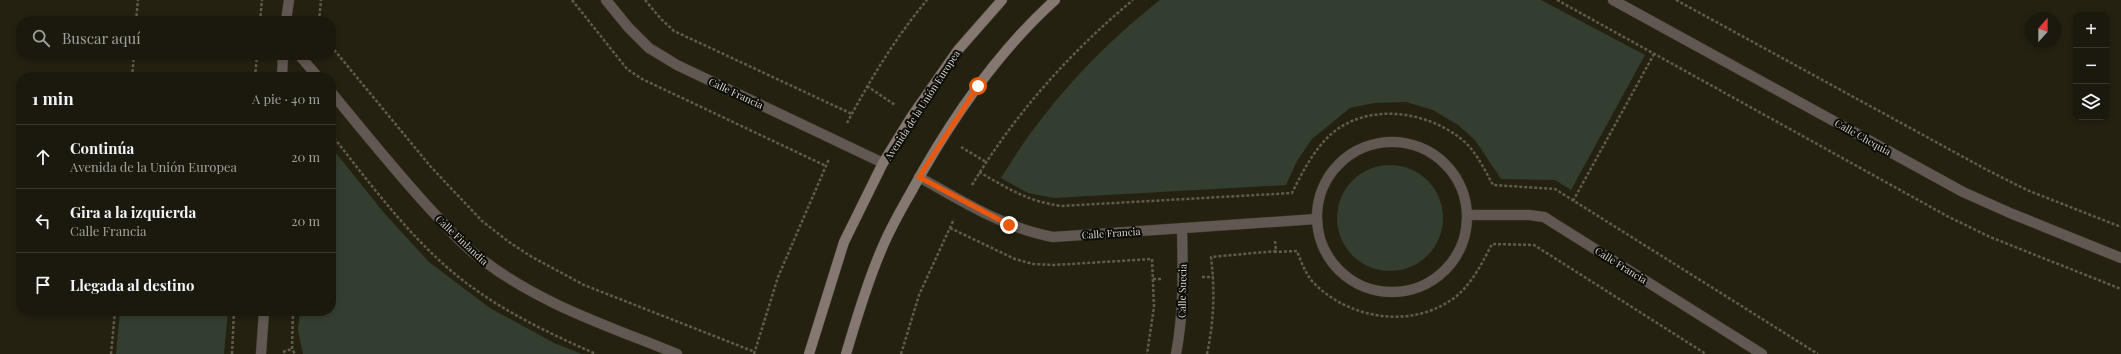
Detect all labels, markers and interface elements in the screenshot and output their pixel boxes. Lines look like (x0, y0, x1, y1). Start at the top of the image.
north arrow (2025, 12, 2061, 48)
map controls (2073, 12, 2109, 120)
button: + (2073, 12, 2109, 48)
search box (16, 16, 336, 60)
icon: search (30, 27, 52, 49)
text: Buscar aquí (62, 28, 141, 48)
street label: Avenida de la Unión Europea (881, 47, 963, 164)
button: − (2073, 48, 2109, 84)
street label: Calle Francia (706, 74, 766, 112)
route start (969, 77, 987, 95)
button: layers (2073, 84, 2109, 120)
text: 1 min (32, 87, 74, 109)
text: A pie · 40 m (252, 90, 320, 107)
street label: Calle Chequia (1832, 116, 1894, 158)
text: Continúa (70, 138, 134, 158)
icon: ahead (32, 146, 54, 168)
text: 20 m (291, 148, 320, 165)
text: Avenida de la Unión Europea (70, 158, 237, 175)
text: Gira a la izquierda (70, 202, 196, 222)
icon: left (32, 210, 54, 232)
text: 20 m (291, 212, 320, 229)
street label: Calle Finlandia (433, 212, 491, 268)
route end (1000, 216, 1018, 234)
text: Calle Francia (70, 222, 147, 239)
street label: Calle Francia (1081, 224, 1141, 242)
street label: Calle Francia (1592, 243, 1650, 287)
street label: Calle Suecia (1175, 264, 1189, 318)
icon: arrive (32, 274, 54, 296)
text: Llegada al destino (70, 275, 194, 295)

